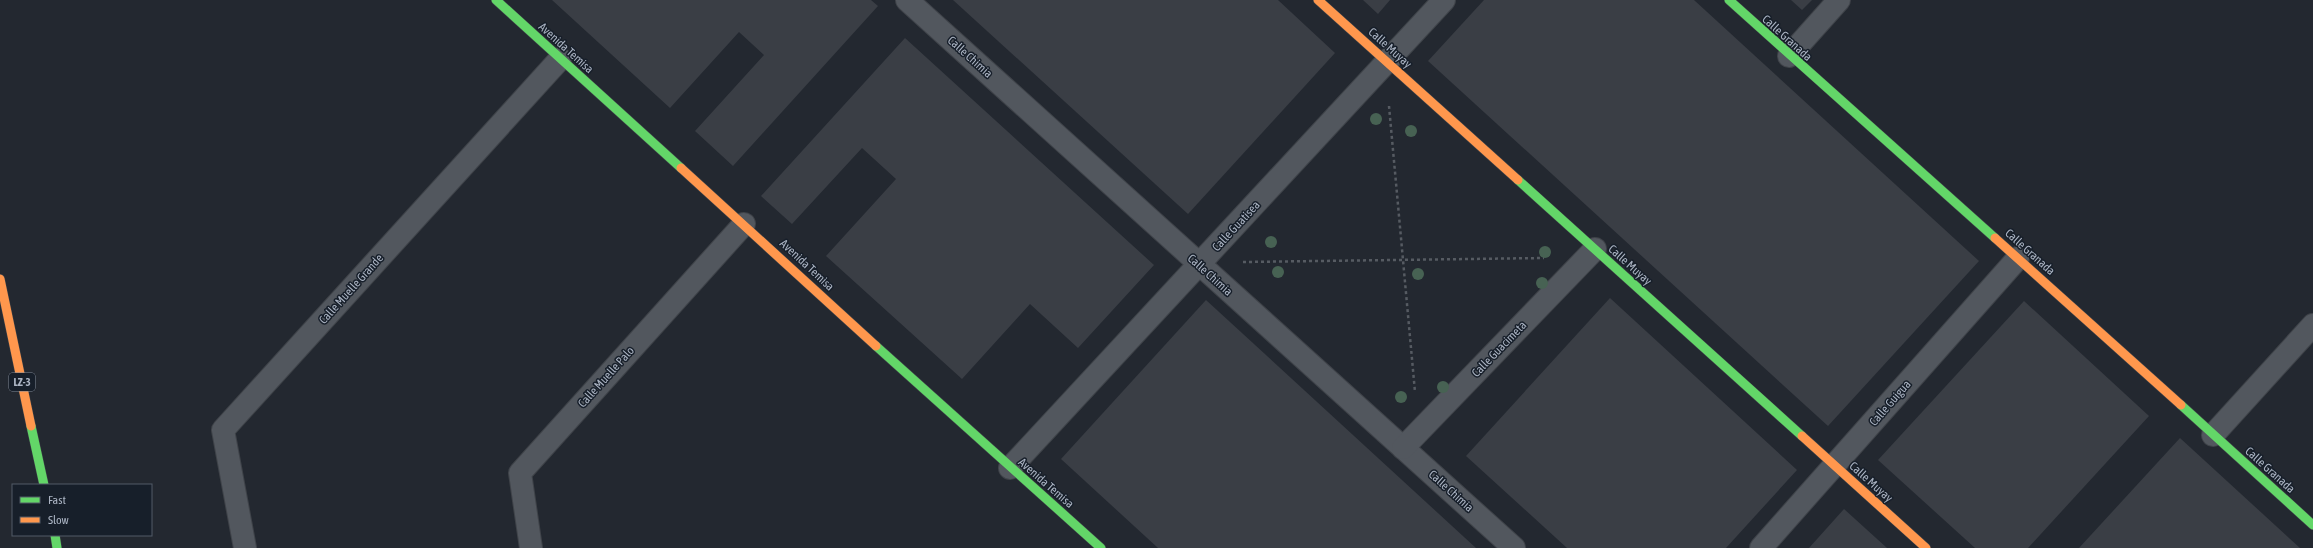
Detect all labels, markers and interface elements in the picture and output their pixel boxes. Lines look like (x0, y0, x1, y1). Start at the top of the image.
street label: Calle Granada (1759, 12, 1815, 64)
street label: Avenida Temisa (536, 20, 596, 76)
street label: Calle Muyay (1365, 25, 1415, 71)
street label: Calle Chimia (945, 33, 995, 81)
street label: Calle Guatisea (1209, 198, 1263, 254)
street label: Calle Granada (2002, 226, 2058, 278)
street label: Avenida Temisa (777, 236, 837, 294)
street label: Calle Muyay (1605, 242, 1655, 288)
street label: Calle Muelle Grande (316, 251, 386, 327)
street label: Calle Chimia (1185, 251, 1235, 299)
street label: Calle Guacimeta (1469, 318, 1529, 380)
street label: Calle Muelle Palo (575, 343, 637, 410)
road number: LZ-3 (9, 373, 35, 391)
street label: Calle Guigua (1866, 377, 1914, 429)
street label: Calle Granada (2242, 444, 2298, 496)
street label: Avenida Temisa (1015, 455, 1077, 511)
street label: Calle Muyay (1846, 459, 1896, 505)
street label: Calle Chimia (1426, 467, 1476, 515)
legend (12, 484, 152, 536)
text: Fast (48, 493, 66, 507)
text: Slow (48, 513, 69, 527)

